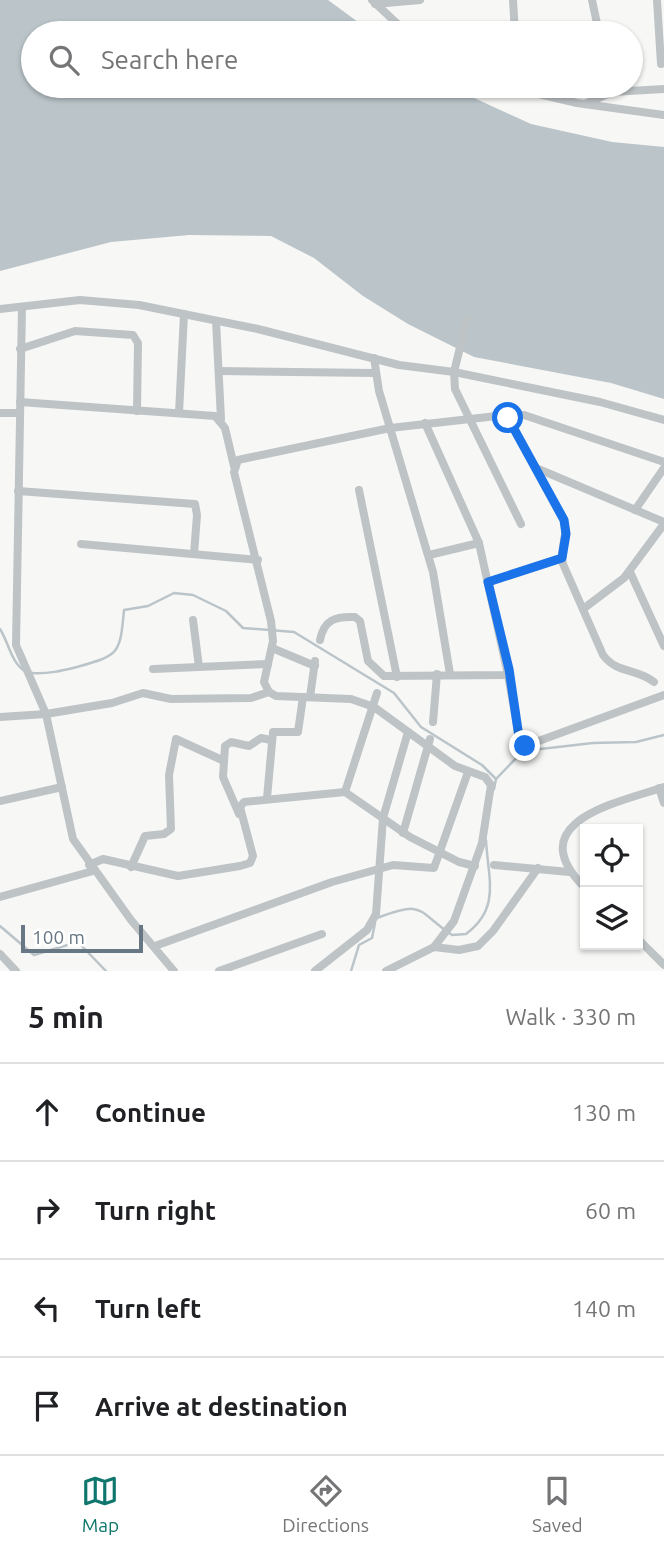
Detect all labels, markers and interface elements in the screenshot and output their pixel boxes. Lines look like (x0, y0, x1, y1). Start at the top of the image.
search box (21, 21, 643, 98)
icon: search (45, 41, 83, 79)
text: Search here (101, 45, 238, 74)
route start (492, 402, 523, 433)
route end (509, 730, 540, 761)
map controls (580, 824, 643, 950)
button: locate (580, 824, 643, 887)
button: layers (580, 887, 643, 950)
scale bar (21, 922, 144, 954)
text: 100 m (32, 926, 85, 948)
text: 5 min (28, 1000, 104, 1034)
text: Walk · 330 m (505, 1004, 636, 1029)
icon: ahead (28, 1093, 66, 1131)
text: Continue (95, 1098, 206, 1127)
text: 130 m (572, 1100, 636, 1125)
icon: right (28, 1191, 66, 1229)
text: Turn right (95, 1196, 216, 1225)
text: 60 m (585, 1198, 636, 1223)
icon: left (28, 1289, 66, 1327)
text: Turn left (95, 1294, 201, 1323)
text: 140 m (572, 1296, 636, 1321)
icon: arrive (28, 1387, 66, 1425)
text: Arrive at destination (95, 1392, 348, 1421)
tab: Map (81, 1472, 119, 1536)
tab: Directions (282, 1472, 369, 1536)
tab: Saved (532, 1472, 583, 1536)

